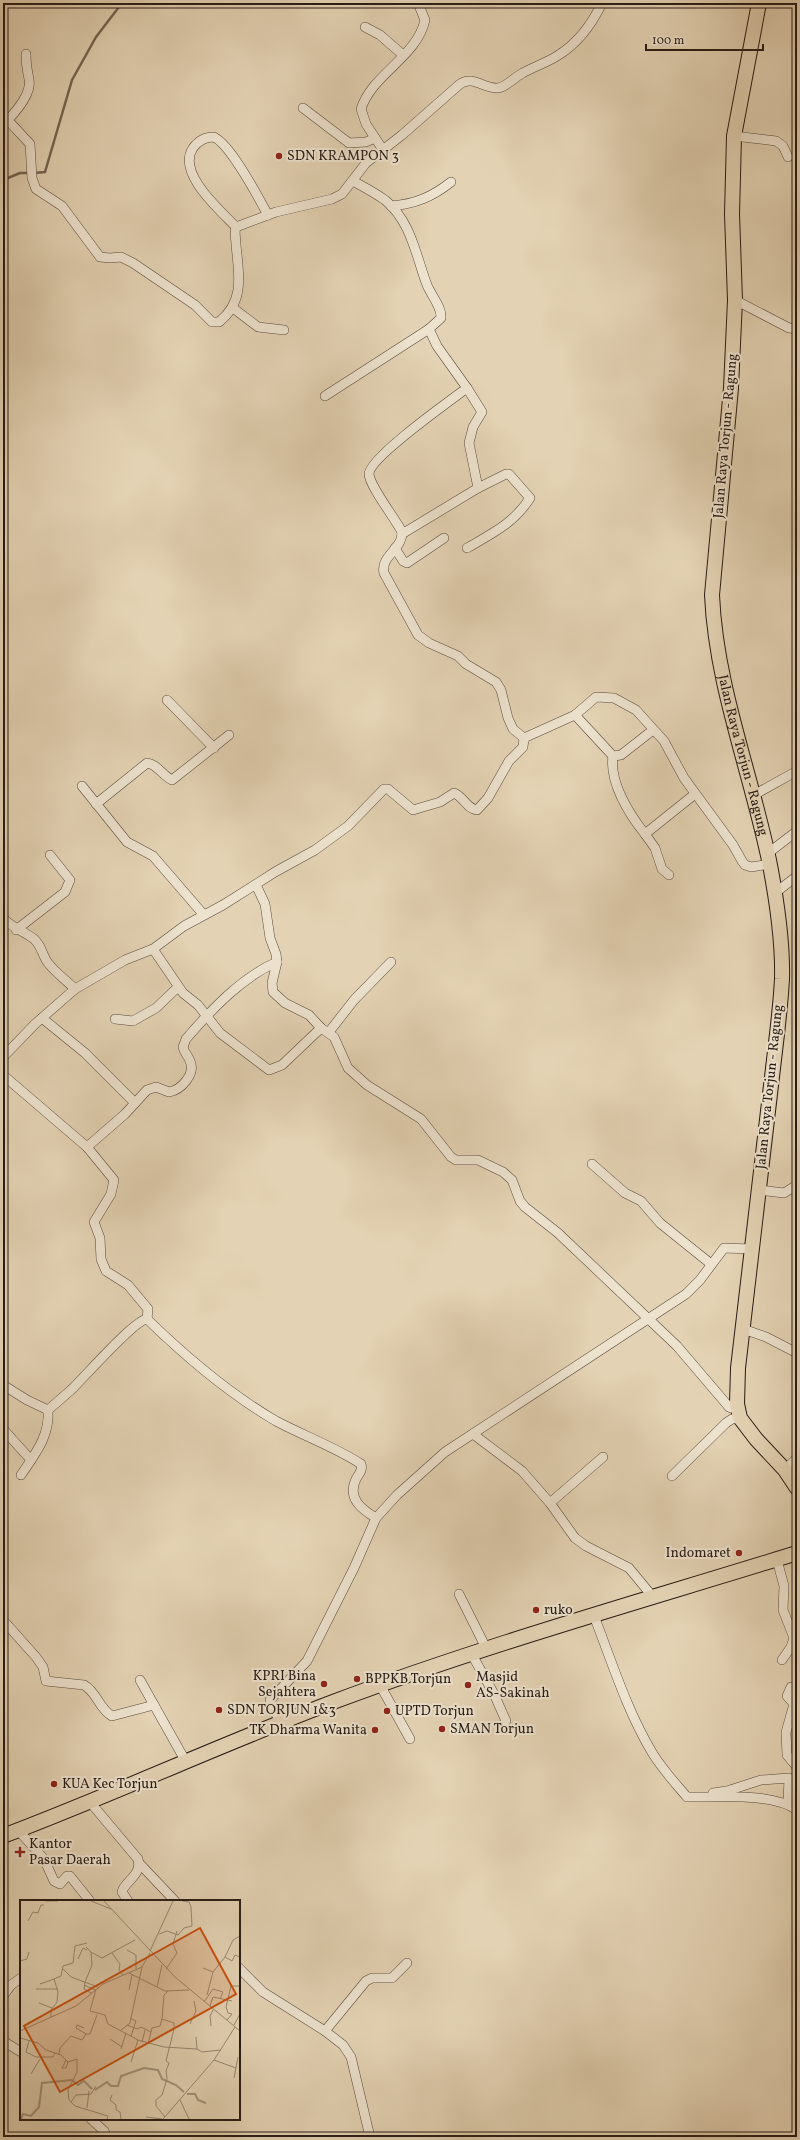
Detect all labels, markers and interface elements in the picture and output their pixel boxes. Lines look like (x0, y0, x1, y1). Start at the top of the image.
scale bar (646, 26, 763, 52)
text: 100 m (652, 33, 685, 49)
place label: SDN KRAMPON 3 (287, 147, 399, 166)
marker: SDN KRAMPON 3 (274, 151, 284, 161)
street label: Jalan Raya Torjun - Ragung (709, 353, 743, 519)
street label: Jalan Raya Torjun - Ragung (713, 673, 773, 838)
street label: Jalan Raya Torjun - Ragung (752, 1004, 788, 1170)
place label: Indomaret (666, 1544, 731, 1563)
marker: Indomaret (734, 1548, 744, 1558)
place label: ruko (544, 1601, 573, 1620)
marker: ruko (531, 1605, 541, 1615)
place label: KPRI Bina Sejahtera (253, 1667, 316, 1702)
place label: Masjid AS-Sakinah (476, 1668, 550, 1703)
place label: BPPKB Torjun (365, 1670, 451, 1689)
marker: BPPKB Torjun (352, 1674, 362, 1684)
marker: KPRI Bina Sejahtera (319, 1679, 329, 1689)
marker: Masjid AS-Sakinah (463, 1680, 473, 1690)
place label: SDN TORJUN 1&3 (227, 1701, 336, 1720)
place label: UPTD Torjun (395, 1702, 474, 1721)
marker: SDN TORJUN 1&3 (214, 1705, 224, 1715)
marker: UPTD Torjun (382, 1706, 392, 1716)
place label: SMAN Torjun (450, 1720, 534, 1739)
place label: TK Dharma Wanita (249, 1721, 367, 1740)
marker: SMAN Torjun (437, 1724, 447, 1734)
marker: TK Dharma Wanita (370, 1725, 380, 1735)
place label: KUA Kec Torjun (62, 1775, 158, 1794)
marker: KUA Kec Torjun (49, 1779, 59, 1789)
place label: Kantor Pasar Daerah (29, 1835, 111, 1870)
marker: Kantor Pasar Daerah (14, 1846, 26, 1858)
inset map (20, 1900, 240, 2120)

